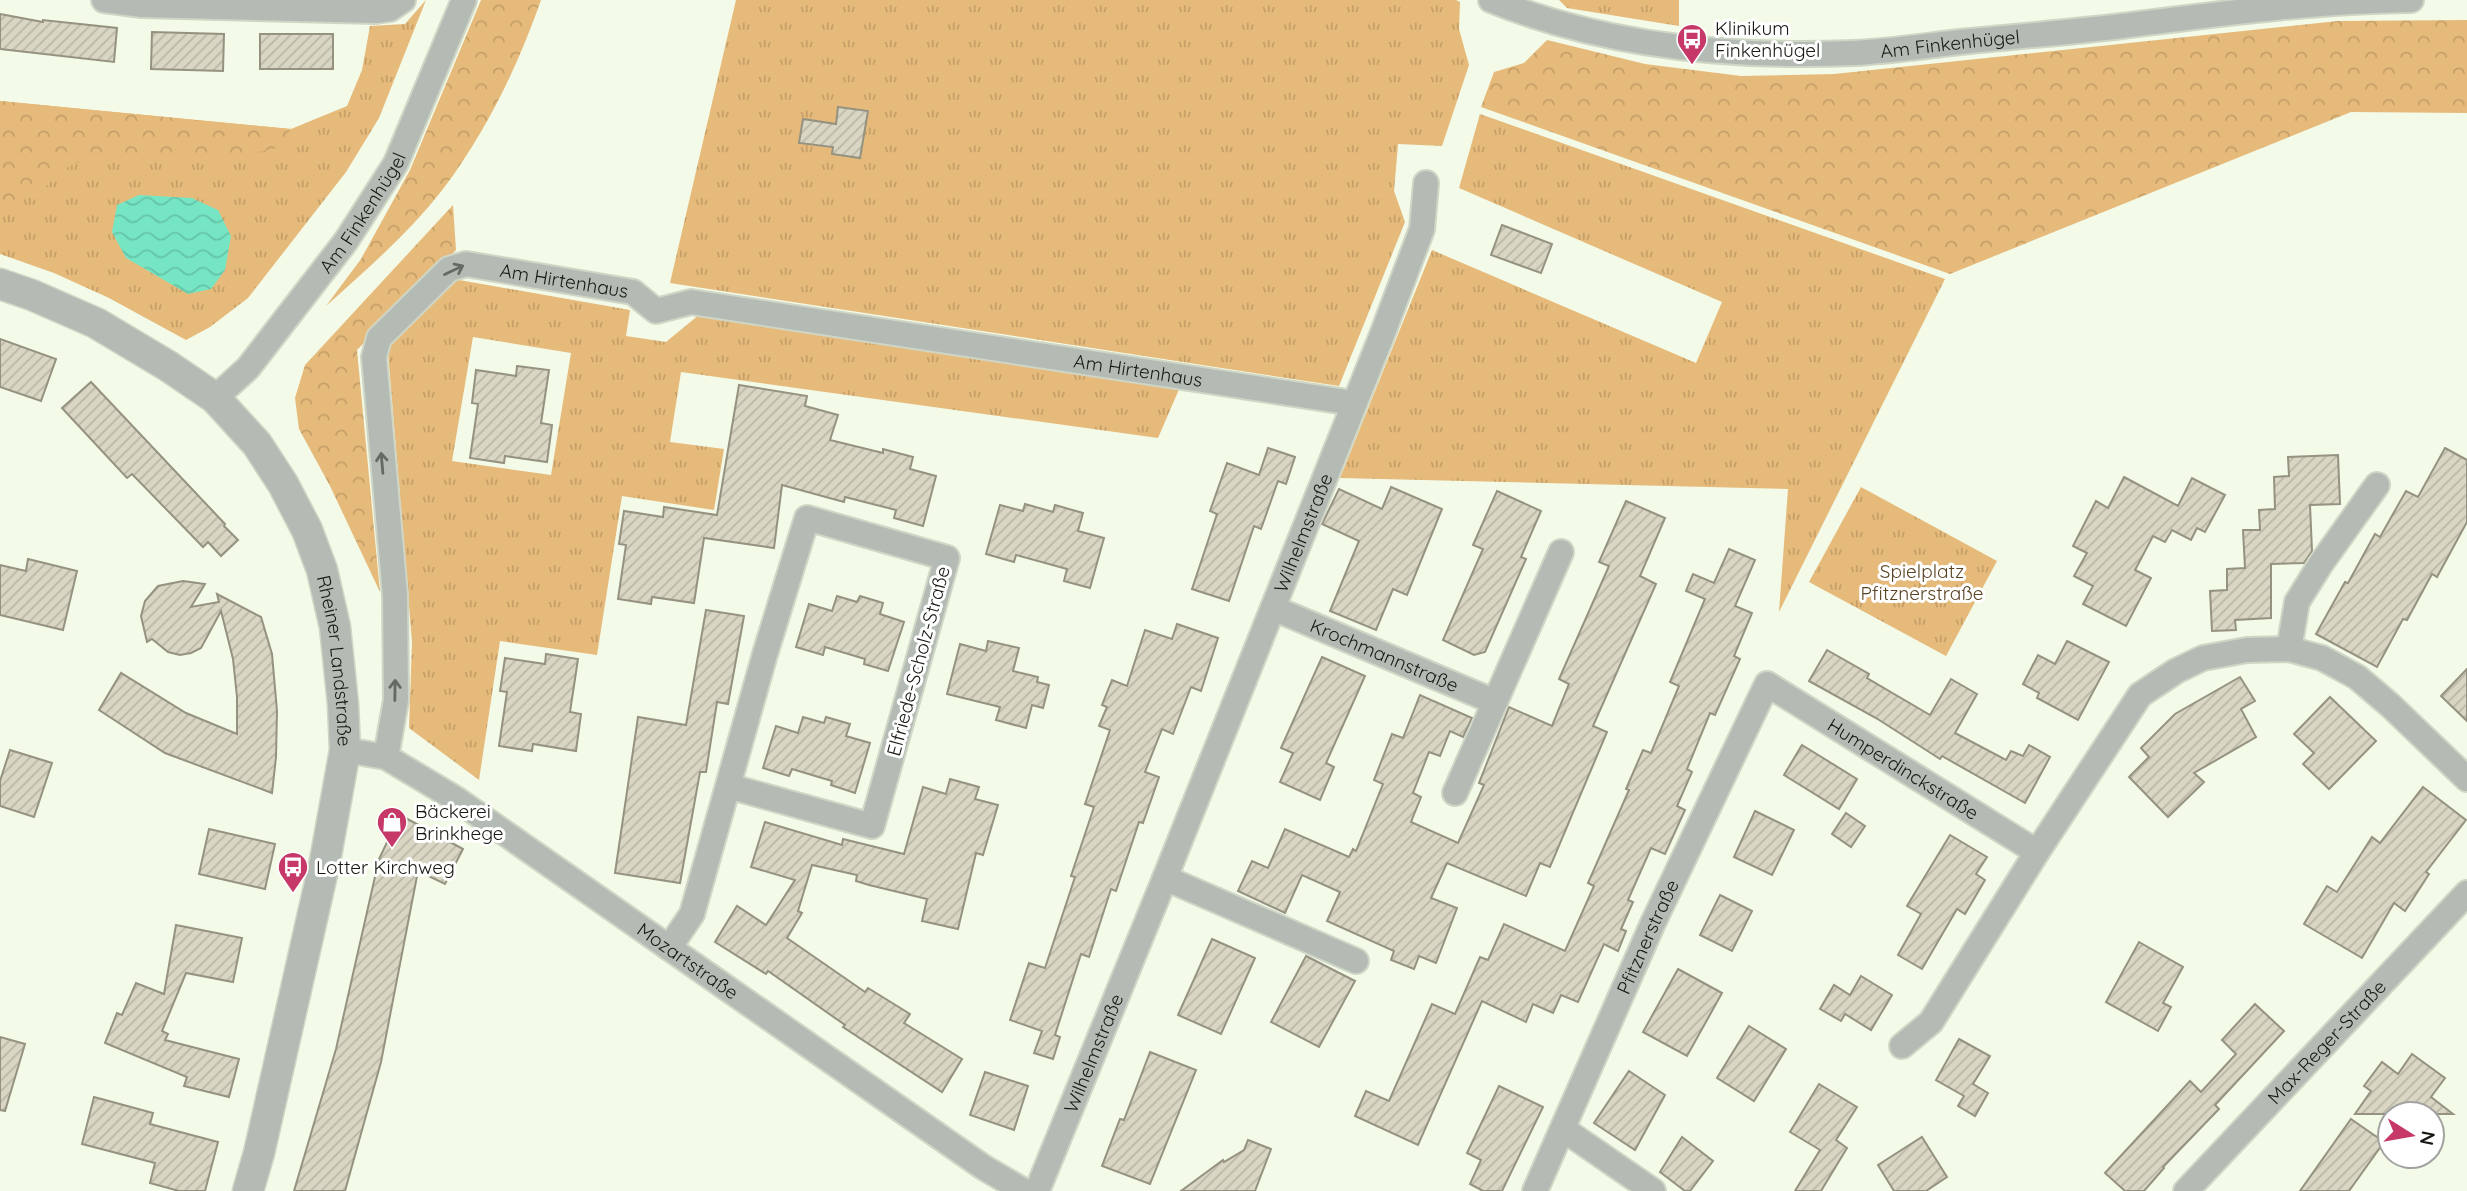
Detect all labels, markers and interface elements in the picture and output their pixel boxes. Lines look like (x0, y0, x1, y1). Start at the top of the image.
place label: Klinikum Finkenhügel (1715, 16, 1820, 62)
bus stop icon: Klinikum Finkenhügel (1675, 22, 1709, 66)
street label: Am Finkenhügel (1879, 24, 2021, 63)
street label: Am Finkenhügel (314, 149, 411, 278)
street label: Am Hirtenhaus (498, 258, 630, 303)
one-way arrow (443, 263, 464, 276)
street label: Am Hirtenhaus (1072, 349, 1204, 392)
one-way arrow (375, 452, 388, 475)
street label: Wilhelmstraße (1268, 470, 1338, 596)
park label: Spielplatz Pfitznerstraße (1861, 559, 1984, 605)
street label: Elfriede-Scholz-Straße (881, 564, 955, 758)
street label: Rheiner Landstraße (312, 573, 357, 747)
street label: Krochmannstraße (1307, 613, 1462, 697)
one-way arrow (388, 678, 402, 701)
street label: Humperdinckstraße (1823, 713, 1983, 825)
place label: Bäckerei Brinkhege (415, 799, 503, 845)
shop icon: Bäckerei Brinkhege (375, 805, 409, 849)
bus stop icon: Lotter Kirchweg (276, 850, 310, 894)
place label: Lotter Kirchweg (316, 855, 455, 879)
street label: Pfitznerstraße (1611, 876, 1684, 998)
street label: Mozartstraße (633, 917, 743, 1005)
street label: Max-Reger-Straße (2262, 975, 2391, 1109)
street label: Wilhelmstraße (1058, 990, 1128, 1116)
north arrow (2376, 1100, 2446, 1170)
text: N (2415, 1129, 2441, 1147)

